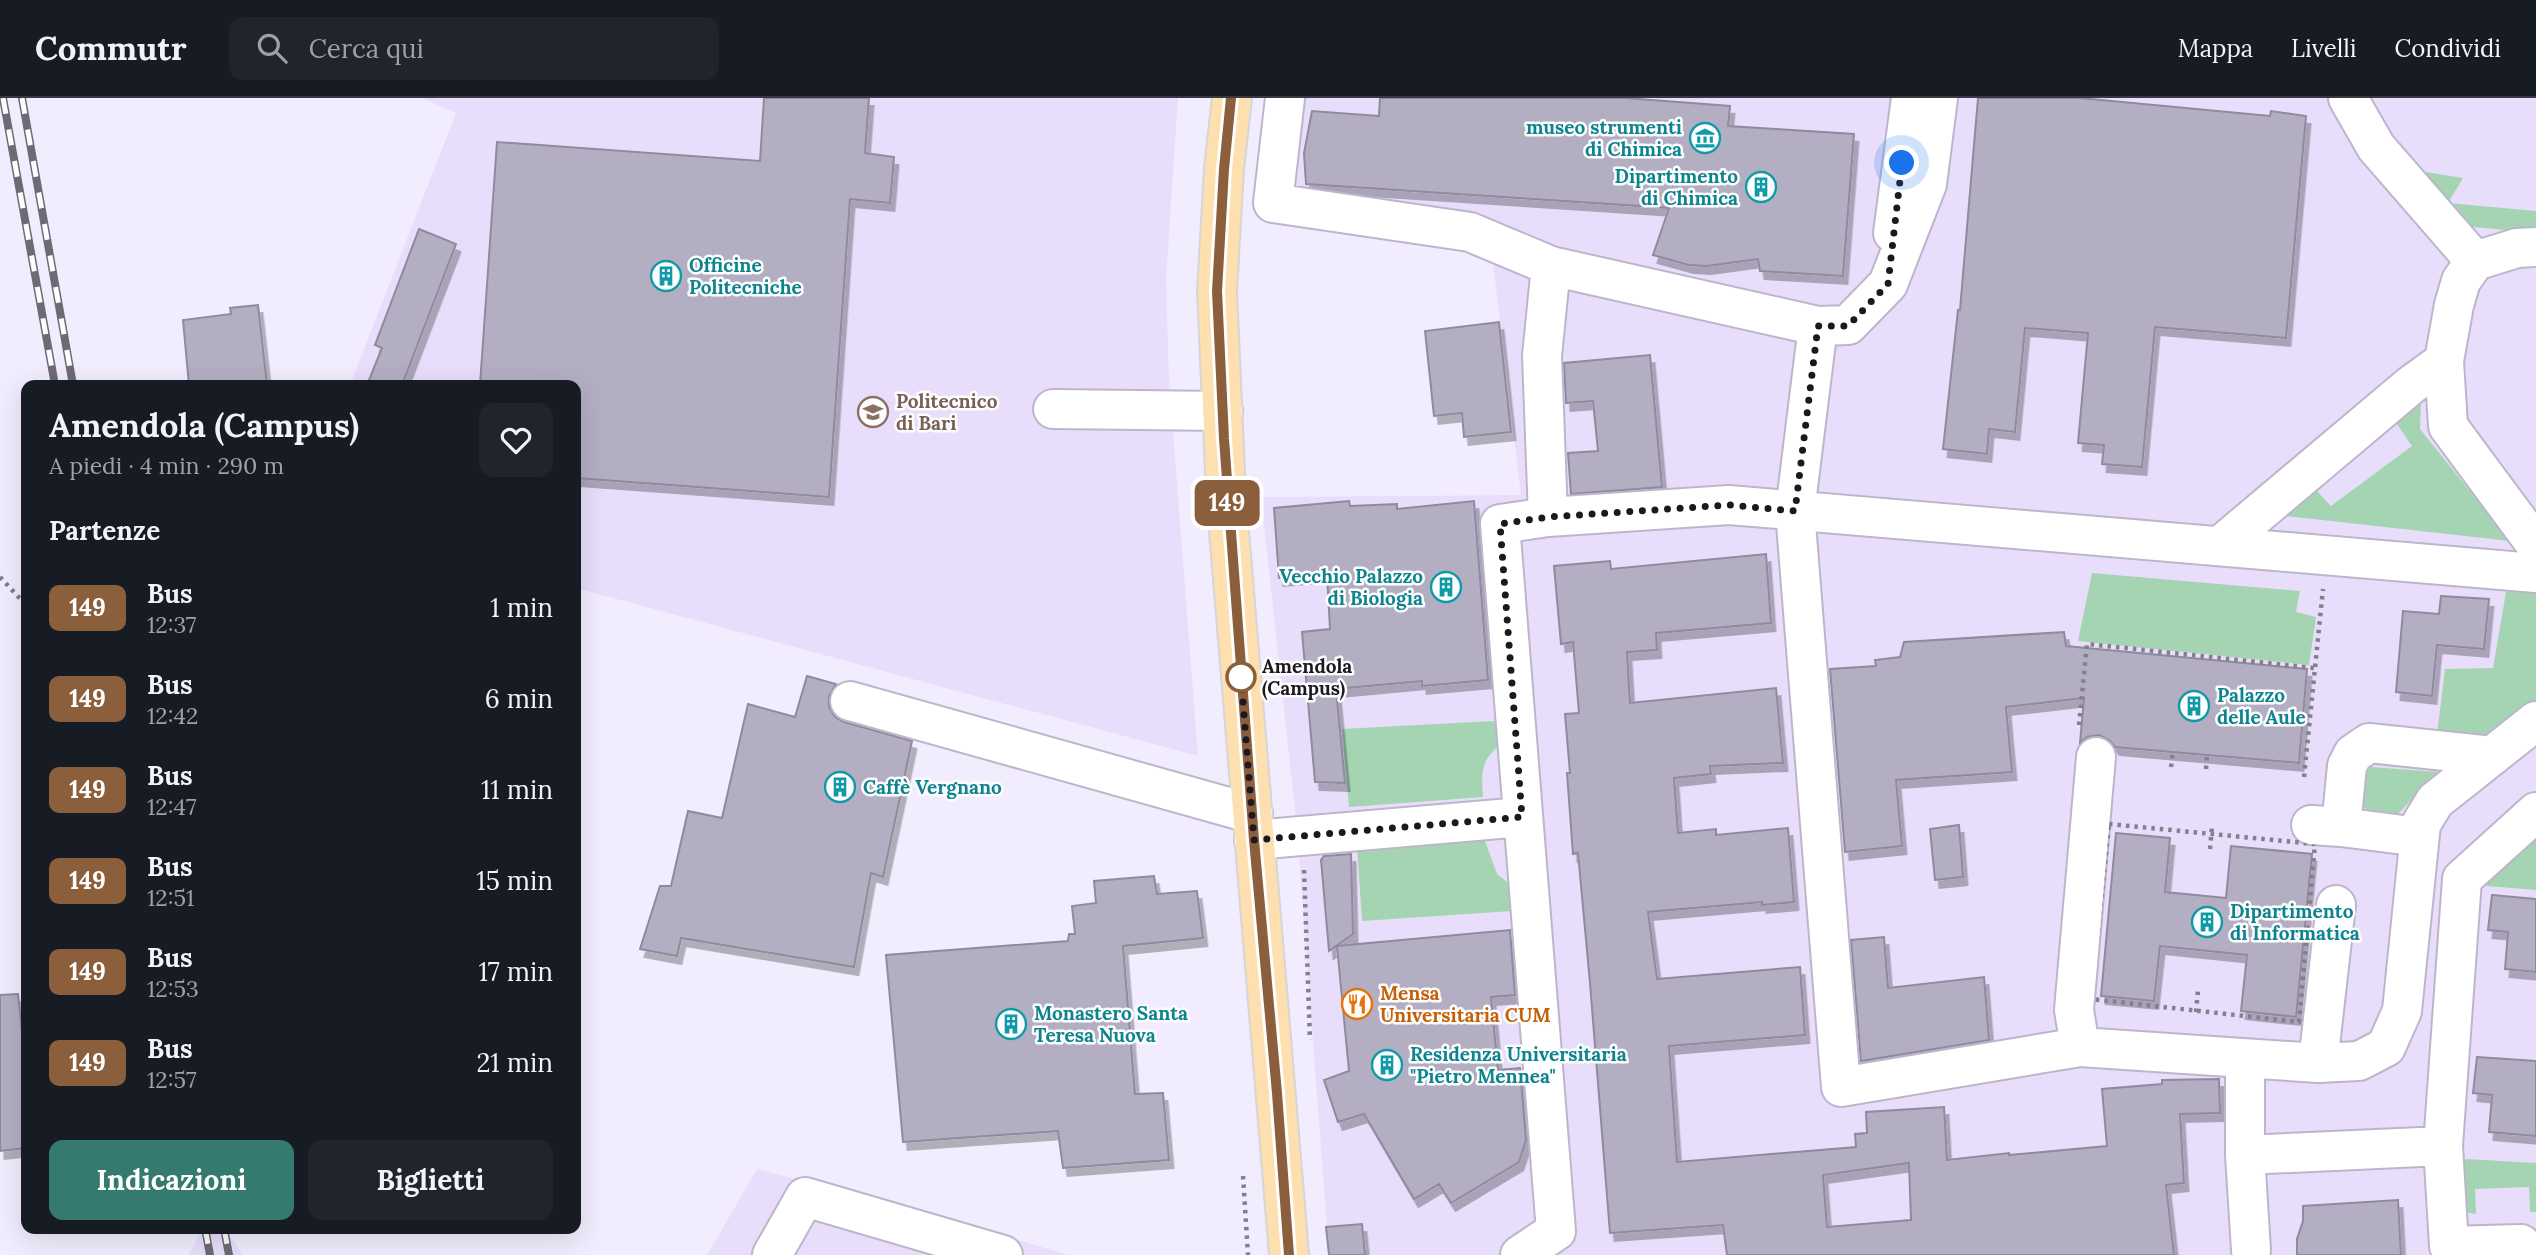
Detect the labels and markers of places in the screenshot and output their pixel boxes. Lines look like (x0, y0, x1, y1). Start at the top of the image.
place label: museo strumenti di Chimica (1526, 115, 1682, 161)
museum icon: museo strumenti di Chimica (1688, 121, 1722, 155)
place label: Dipartimento di Chimica (1615, 164, 1738, 210)
building icon: Dipartimento di Chimica (1744, 170, 1778, 204)
place label: Officine Politecniche (689, 253, 802, 299)
building icon: Officine Politecniche (649, 259, 683, 293)
place label: Politecnico di Bari (896, 389, 998, 435)
school or university icon: Politecnico di Bari (856, 395, 890, 429)
place label: Vecchio Palazzo di Biologia (1279, 564, 1423, 610)
building icon: Vecchio Palazzo di Biologia (1429, 570, 1463, 604)
place label: Amendola (Campus) (1262, 654, 1352, 701)
marker: Amendola (Campus) (1226, 662, 1256, 692)
place label: Palazzo delle Aule (2217, 683, 2306, 729)
building icon: Palazzo delle Aule (2177, 689, 2211, 723)
building icon: Caffè Vergnano (823, 770, 857, 804)
place label: Caffè Vergnano (863, 775, 1002, 799)
place label: Dipartimento di Informatica (2230, 899, 2360, 945)
building icon: Dipartimento di Informatica (2190, 905, 2224, 939)
place label: Mensa Universitaria CUM (1380, 981, 1551, 1027)
restaurant icon: Mensa Universitaria CUM (1340, 987, 1374, 1021)
place label: Monastero Santa Teresa Nuova (1034, 1001, 1188, 1047)
building icon: Monastero Santa Teresa Nuova (994, 1007, 1028, 1041)
place label: Residenza Universitaria "Pietro Mennea" (1410, 1042, 1627, 1088)
building icon: Residenza Universitaria "Pietro Mennea" (1370, 1048, 1404, 1082)

